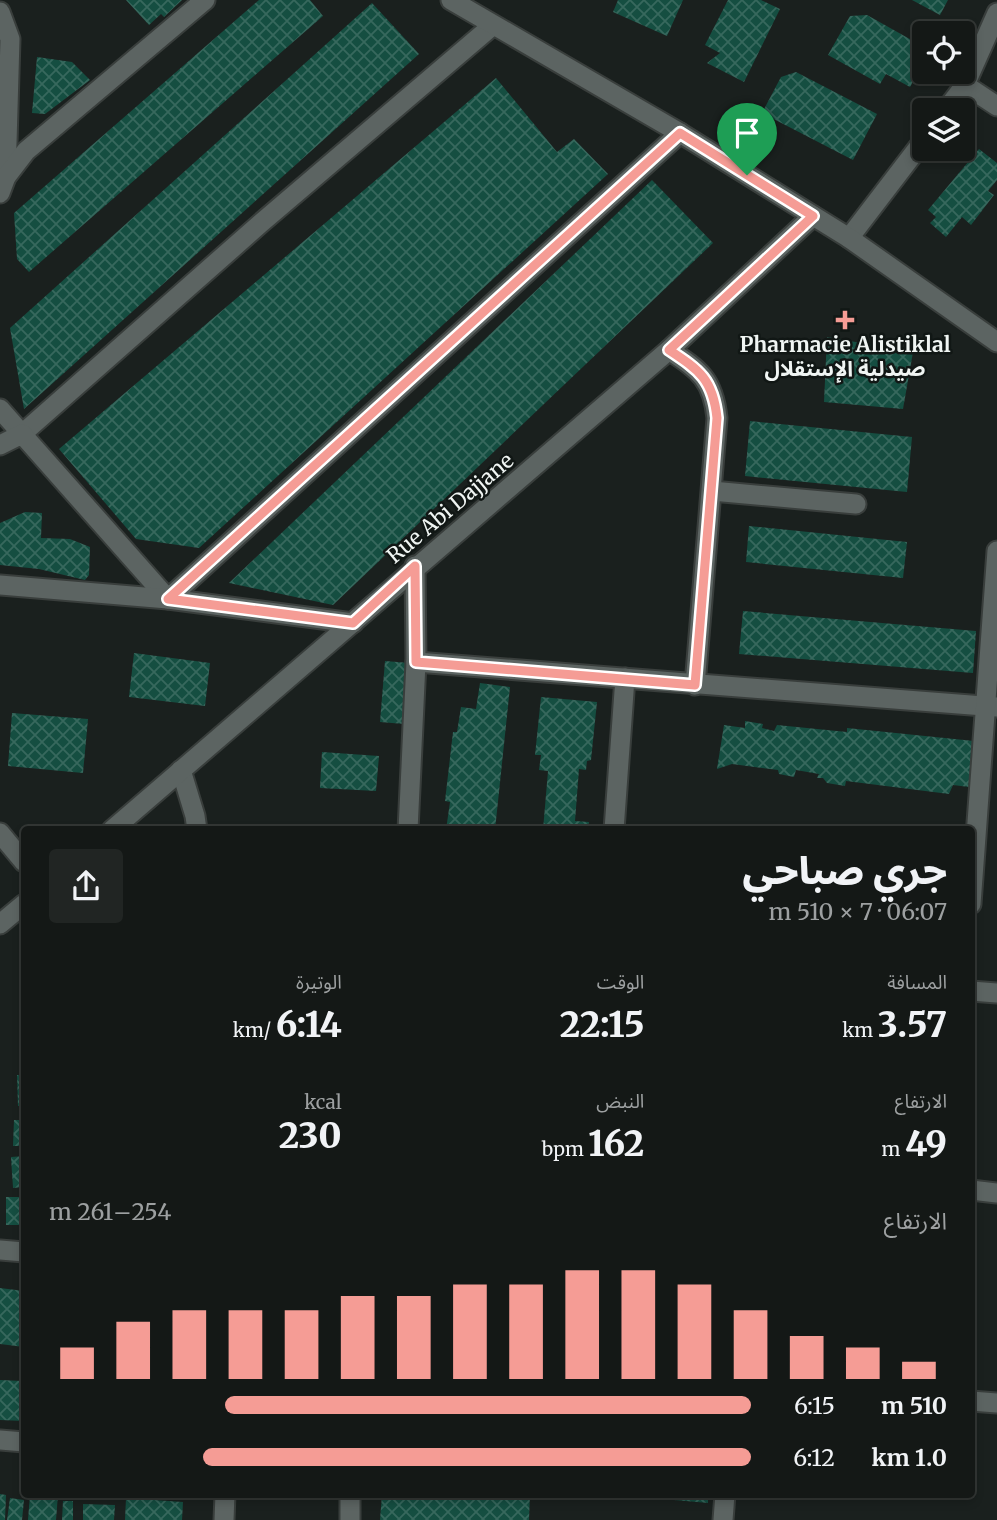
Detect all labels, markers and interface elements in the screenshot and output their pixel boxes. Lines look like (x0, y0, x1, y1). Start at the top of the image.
map controls (912, 21, 975, 161)
button: locate (912, 21, 975, 84)
button: layers (912, 98, 975, 161)
pin (717, 103, 777, 175)
icon: arrive (728, 114, 766, 152)
marker: Pharmacie Alistiklal صيدلية الإستقلال (837, 312, 853, 328)
place label: Pharmacie Alistiklal صيدلية الإستقلال (739, 331, 951, 383)
street label: Rue Abi Dajjane (381, 447, 519, 569)
text: جري صباحي (743, 847, 947, 894)
button: share (49, 849, 123, 923)
text: 06:07 · 7 × 510 m (769, 897, 947, 926)
text: الوتيرة (296, 970, 342, 994)
text: الوقت (597, 970, 644, 994)
text: المسافة (887, 970, 947, 994)
text: 6:14 (276, 1003, 342, 1047)
text: 22:15 (560, 1003, 644, 1047)
text: 3.57 (878, 1003, 947, 1047)
text: /km (233, 1018, 276, 1042)
text: km (842, 1018, 878, 1042)
text: النبض (596, 1089, 644, 1113)
text: الارتفاع (895, 1089, 947, 1113)
text: kcal (304, 1090, 342, 1114)
text: 230 (279, 1114, 342, 1158)
text: 162 (588, 1122, 644, 1166)
text: 49 (905, 1122, 947, 1166)
text: bpm (542, 1137, 588, 1161)
text: m (882, 1137, 905, 1161)
text: 254–261 m (49, 1197, 171, 1226)
text: الارتفاع (884, 1206, 947, 1235)
text: 6:15 (794, 1391, 835, 1420)
text: 510 m (881, 1391, 947, 1420)
text: 6:12 (793, 1443, 835, 1472)
text: 1.0 km (871, 1443, 947, 1472)

